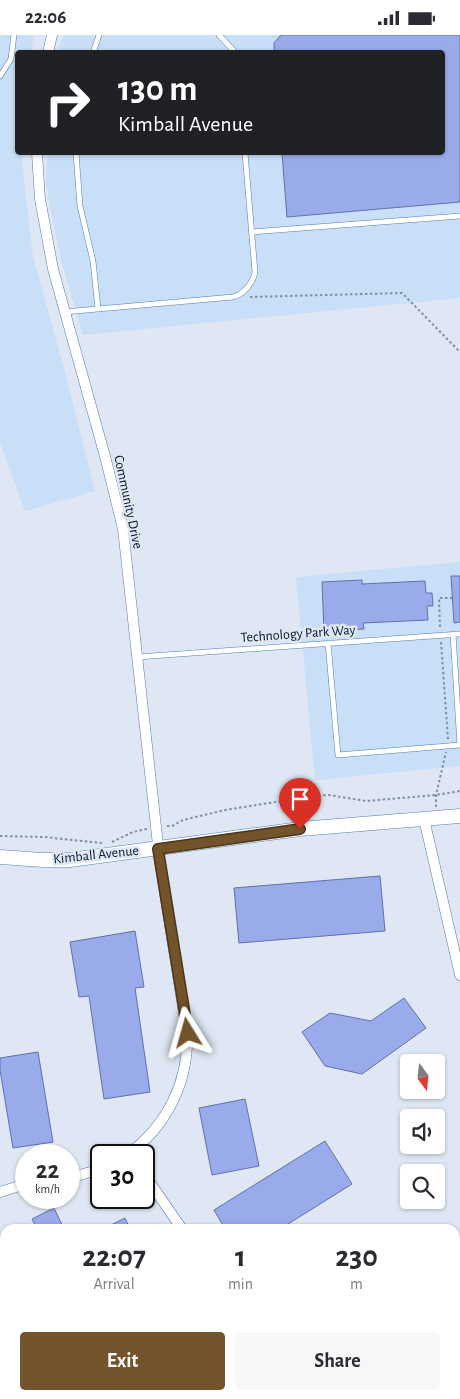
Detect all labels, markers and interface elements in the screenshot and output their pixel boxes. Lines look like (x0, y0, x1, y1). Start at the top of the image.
text: 22:06 (25, 8, 66, 27)
icon: right (35, 70, 100, 135)
text: 130 m (118, 72, 197, 107)
text: Kimball Avenue (118, 113, 253, 135)
street label: Community Drive (111, 454, 145, 550)
street label: Technology Park Way (240, 623, 356, 645)
pin (279, 778, 321, 829)
icon: arrive (286, 785, 314, 813)
street label: Kimball Avenue (53, 844, 139, 866)
position arrow (161, 1006, 213, 1058)
north arrow (400, 1054, 445, 1099)
map controls (400, 1054, 445, 1209)
button: sound (400, 1109, 445, 1154)
speed limit sign: 30 (90, 1144, 155, 1209)
text: 22 (36, 1158, 59, 1183)
button: search (400, 1164, 445, 1209)
text: km/h (35, 1183, 60, 1195)
text: 22:07 (82, 1242, 146, 1272)
text: 1 (235, 1242, 246, 1272)
text: 230 (335, 1242, 378, 1272)
text: Arrival (93, 1276, 135, 1292)
text: min (228, 1276, 253, 1292)
text: m (350, 1276, 363, 1292)
button: Exit (20, 1332, 225, 1390)
button: Share (235, 1332, 440, 1390)

